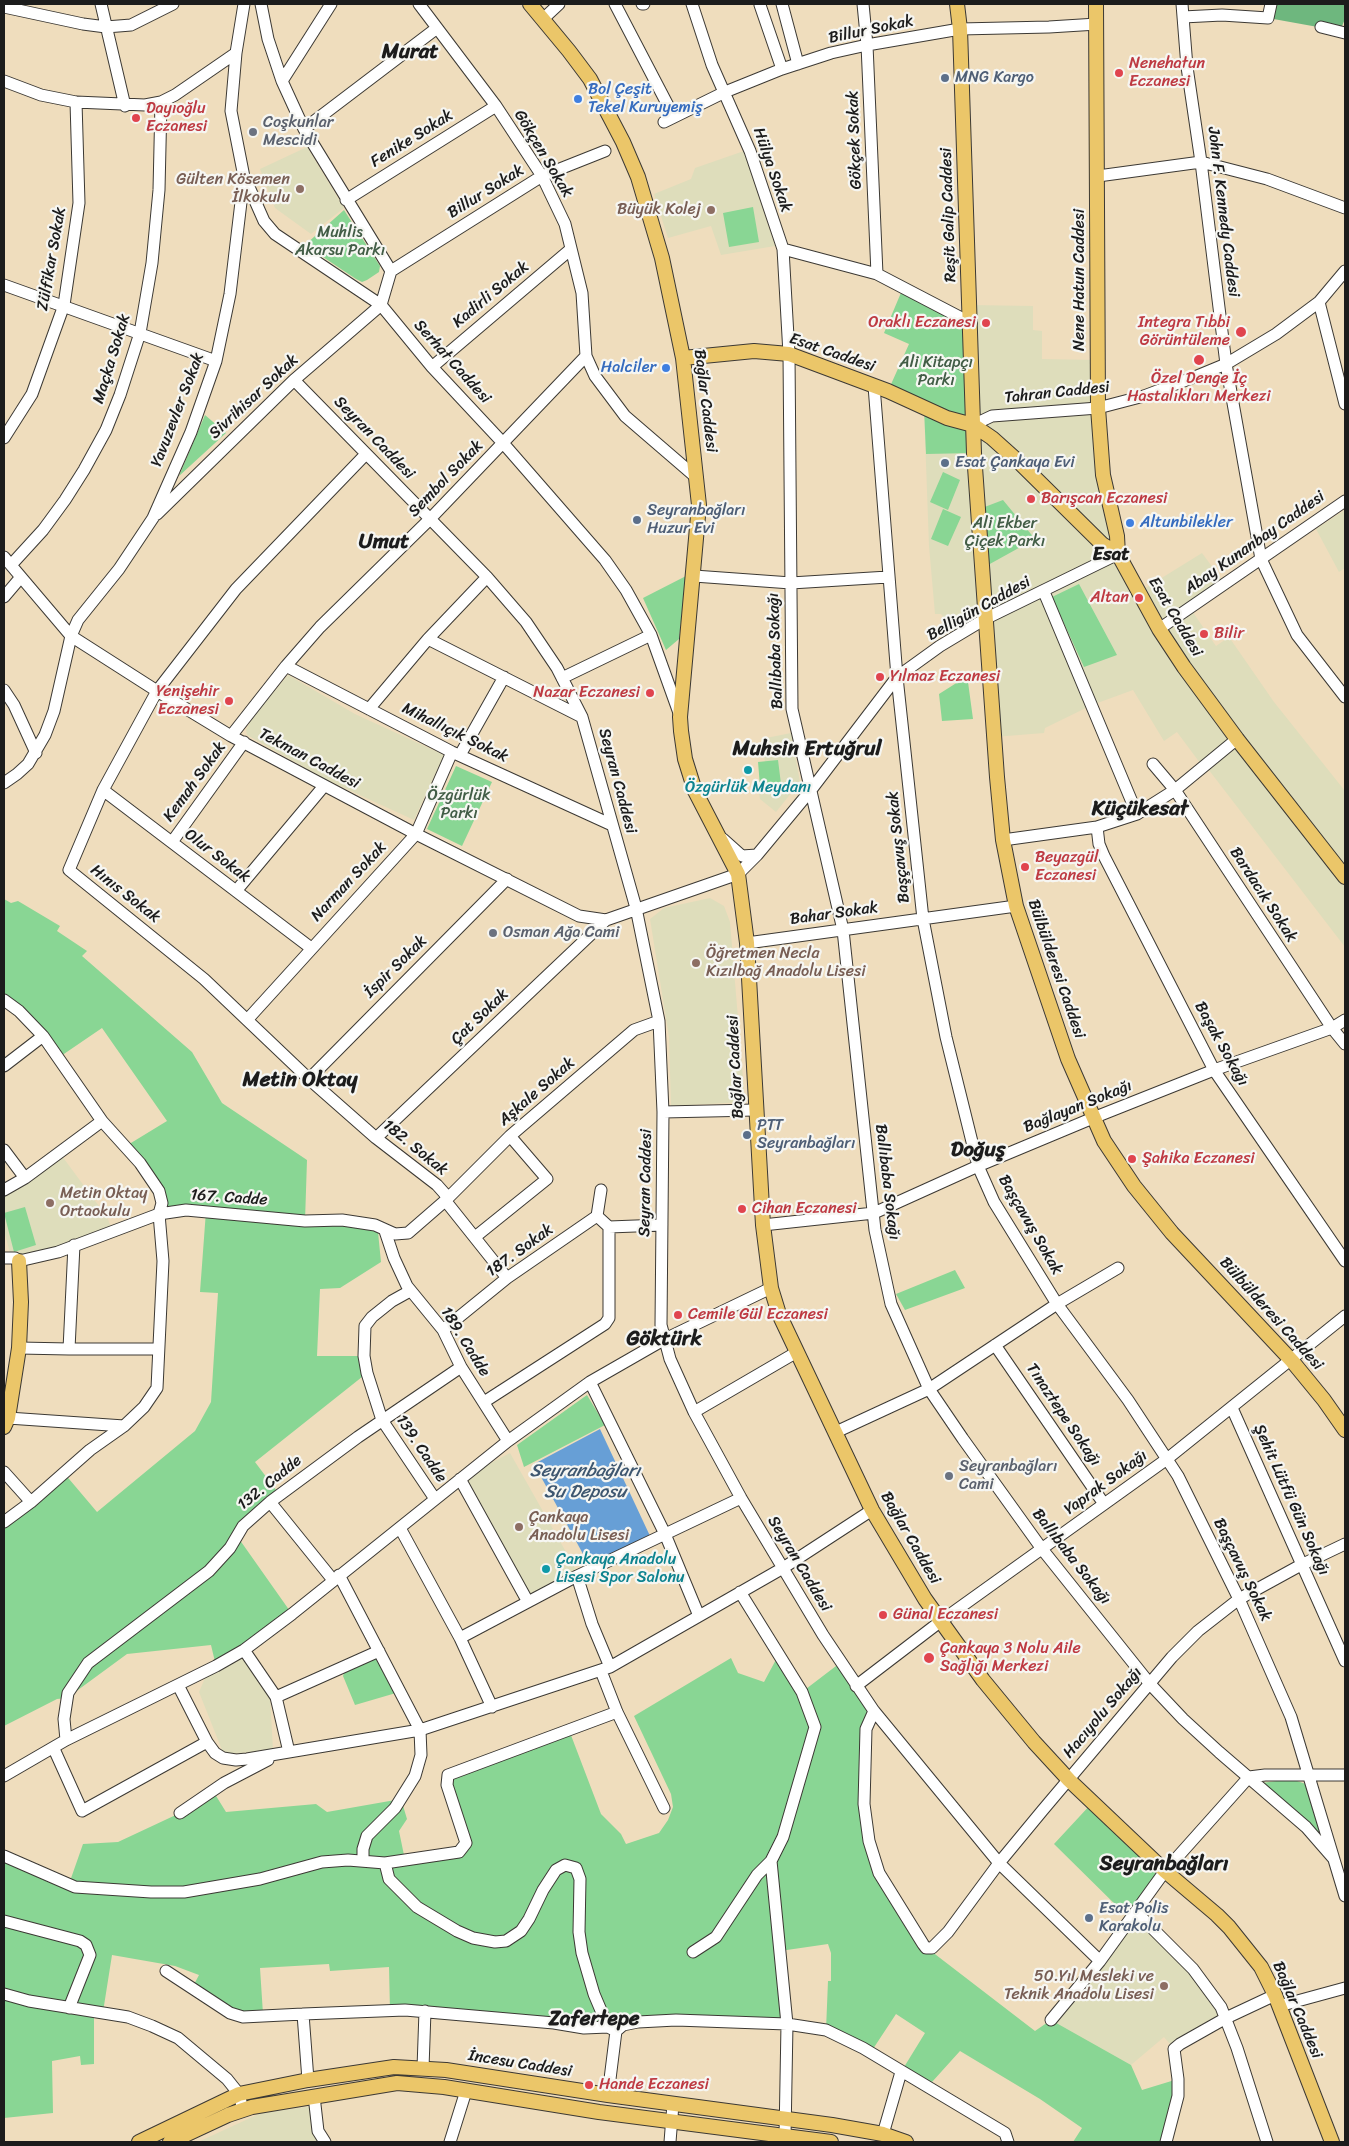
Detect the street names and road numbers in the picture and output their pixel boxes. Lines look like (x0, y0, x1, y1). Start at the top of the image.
street label: Billur Sokak (827, 12, 915, 48)
street label: Gökçek Sokak (844, 90, 866, 190)
street label: Fenike Sokak (367, 106, 457, 172)
street label: Gökçen Sokak (509, 107, 577, 201)
street label: Hülya Sokak (749, 125, 795, 215)
street label: John F. Kennedy Caddesi (1203, 126, 1243, 298)
street label: Reşit Galip Caddesi (937, 147, 961, 283)
street label: Billur Sokak (444, 161, 528, 223)
street label: Zülfikar Sokak (33, 206, 71, 312)
street label: Nene Hatun Caddesi (1070, 209, 1090, 351)
street label: Kadirli Sokak (449, 258, 533, 332)
street label: Maçka Sokak (89, 312, 135, 406)
street label: Serhat Caddesi (409, 316, 495, 408)
street label: Esat Caddesi (787, 329, 877, 377)
street label: Bağlar Caddesi (689, 348, 721, 454)
street label: Yavuzevler Sokak (147, 350, 209, 470)
street label: Sivrihisar Sokak (205, 351, 303, 443)
street label: Tahran Caddesi (1004, 378, 1110, 408)
street label: Seyran Caddesi (330, 392, 418, 484)
street label: Sembol Sokak (405, 437, 487, 521)
street label: Abay Kunanbay Caddesi (1181, 487, 1329, 599)
street label: Belligün Caddesi (924, 573, 1034, 645)
street label: Esat Caddesi (1144, 574, 1206, 660)
street label: Ballıbaba Sokağı (764, 592, 788, 710)
street label: Mihallıçık Sokak (399, 699, 511, 767)
street label: Tekman Caddesi (255, 724, 363, 794)
street label: Seyran Caddesi (594, 726, 640, 836)
street label: Kemah Sokak (160, 738, 230, 826)
street label: Başçavuş Sokak (884, 790, 914, 904)
street label: Olur Sokak (180, 825, 254, 887)
street label: Narman Sokak (307, 838, 391, 926)
street label: Bardacık Sokak (1225, 844, 1301, 946)
street label: Hınıs Sokak (86, 861, 164, 927)
street label: Bülbülderesi Caddesi (1023, 897, 1089, 1041)
street label: Bahar Sokak (789, 898, 879, 930)
street label: İspir Sokak (361, 932, 431, 1002)
street label: Çat Sokak (447, 985, 513, 1049)
street label: Başak Sokağı (1190, 999, 1252, 1089)
street label: Bağlar Caddesi (724, 1015, 748, 1119)
street label: Aşkale Sokak (495, 1054, 579, 1130)
street label: Bağlayan Sokağı (1021, 1077, 1135, 1137)
street label: 182. Sokak (379, 1116, 451, 1180)
street label: Ballıbaba Sokağı (870, 1123, 904, 1241)
street label: Seyran Caddesi (635, 1129, 657, 1237)
street label: Başçavuş Sokak (994, 1172, 1066, 1278)
street label: 167. Cadde (190, 1186, 268, 1210)
street label: 187. Sokak (483, 1220, 557, 1282)
street label: Bülbülderesi Caddesi (1215, 1253, 1327, 1375)
street label: 189. Cadde (436, 1304, 494, 1380)
street label: Tınaztepe Sokağı (1022, 1360, 1104, 1470)
street label: 139. Cadde (391, 1411, 451, 1487)
street label: Şehit Lütfü Gün Sokağı (1249, 1421, 1333, 1579)
street label: Yaprak Sokağı (1061, 1446, 1151, 1520)
street label: 132. Cadde (234, 1451, 306, 1515)
street label: Bağlar Caddesi (876, 1488, 944, 1588)
street label: Ballıbaba Sokağı (1028, 1505, 1114, 1609)
street label: Seyran Caddesi (763, 1513, 835, 1615)
street label: Başçavuş Sokak (1209, 1515, 1275, 1625)
street label: Hacıyolu Sokağı (1059, 1664, 1147, 1762)
street label: Bağlar Caddesi (1268, 1959, 1326, 2061)
street label: İncesu Caddesi (467, 2046, 573, 2082)

